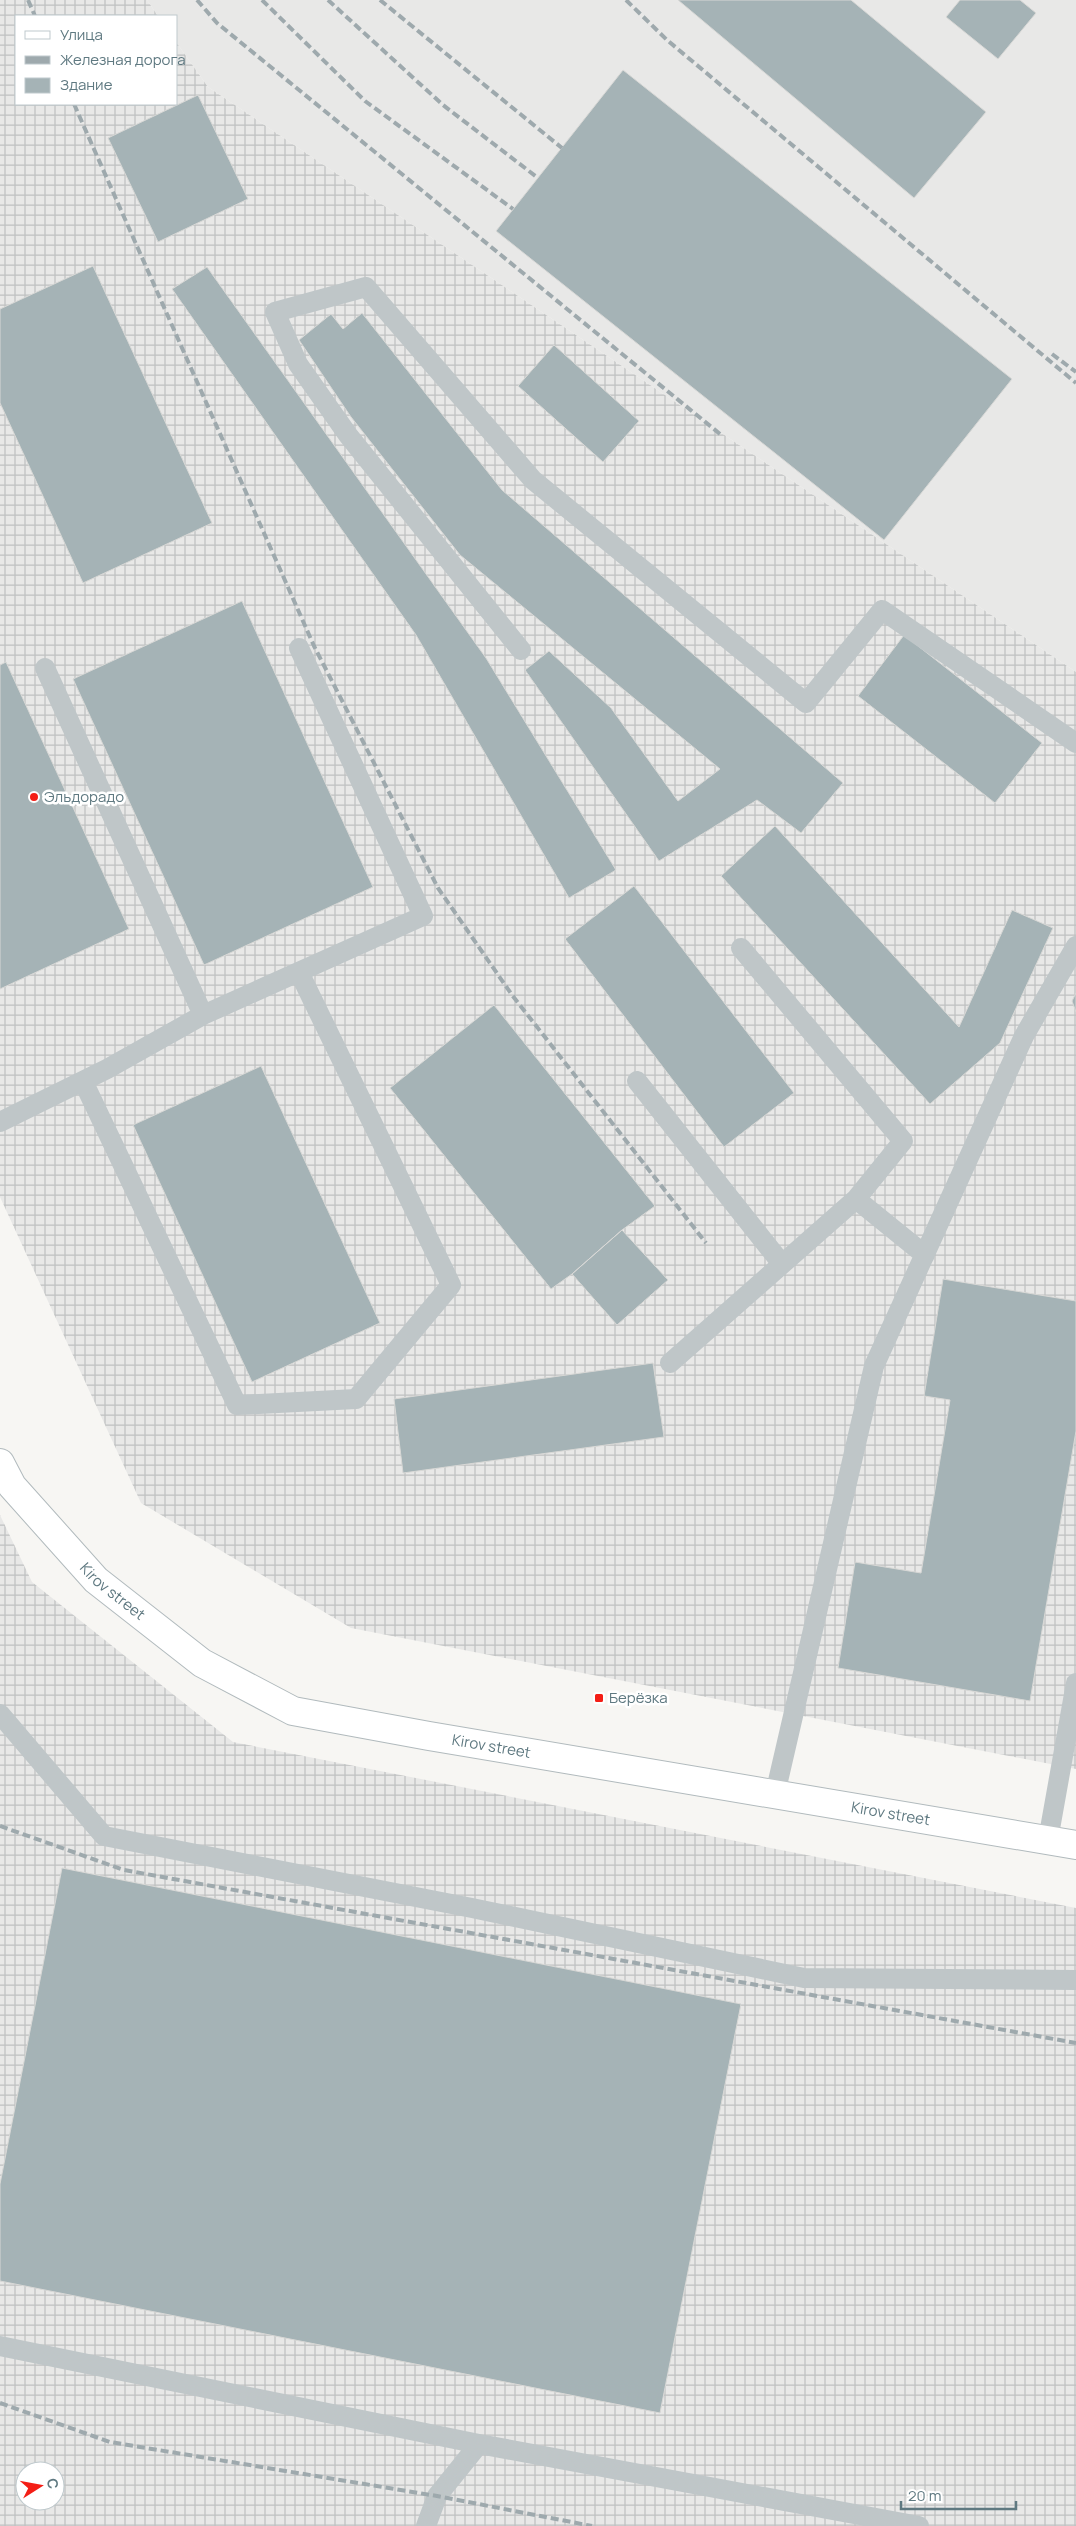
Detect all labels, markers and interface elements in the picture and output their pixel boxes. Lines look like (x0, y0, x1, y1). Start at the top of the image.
legend (15, 15, 178, 105)
text: Улица (60, 24, 103, 45)
text: Железная дорога (60, 49, 185, 70)
text: Здание (60, 74, 113, 95)
place label: Эльдорадо (44, 786, 124, 807)
marker: Эльдорадо (28, 791, 40, 803)
street label: Kirov street (75, 1558, 150, 1625)
place label: Берёзка (609, 1687, 668, 1708)
marker: Берёзка (593, 1692, 605, 1704)
street label: Kirov street (450, 1729, 532, 1763)
street label: Kirov street (850, 1796, 932, 1830)
north arrow (15, 2461, 65, 2511)
text: С (43, 2477, 64, 2490)
scale bar (901, 2478, 1016, 2510)
text: 20 m (908, 2485, 941, 2506)

